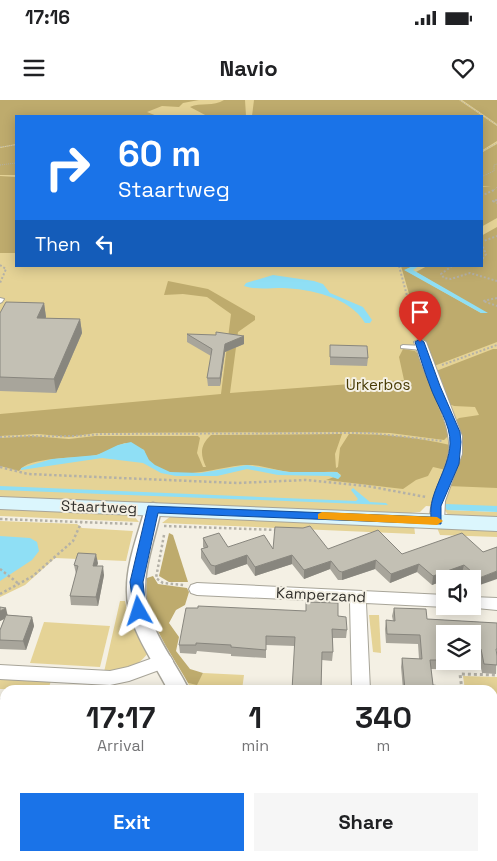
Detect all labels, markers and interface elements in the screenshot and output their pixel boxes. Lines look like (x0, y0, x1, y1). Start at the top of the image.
text: 17:16 (25, 5, 70, 30)
icon: menu (20, 54, 48, 82)
text: Navio (219, 54, 278, 82)
icon: heart (449, 54, 477, 82)
text: 60 m (118, 132, 201, 176)
icon: right (35, 135, 100, 200)
text: Staartweg (118, 175, 230, 203)
icon: left (91, 230, 119, 258)
text: Then (35, 232, 81, 257)
pin (399, 291, 441, 342)
icon: arrive (406, 298, 434, 326)
park label: Urkerbos (346, 375, 410, 394)
street label: Staartweg (61, 496, 137, 517)
map controls (436, 570, 481, 670)
button: sound (436, 570, 481, 615)
street label: Kamperzand (276, 583, 367, 606)
position arrow (112, 584, 164, 636)
button: layers (436, 625, 481, 670)
text: 17:17 (86, 698, 155, 737)
text: 1 (248, 698, 262, 737)
text: 340 (355, 698, 412, 737)
text: Arrival (97, 735, 145, 756)
text: min (242, 735, 269, 756)
text: m (377, 735, 390, 756)
button: Exit (20, 793, 244, 851)
button: Share (254, 793, 478, 851)

